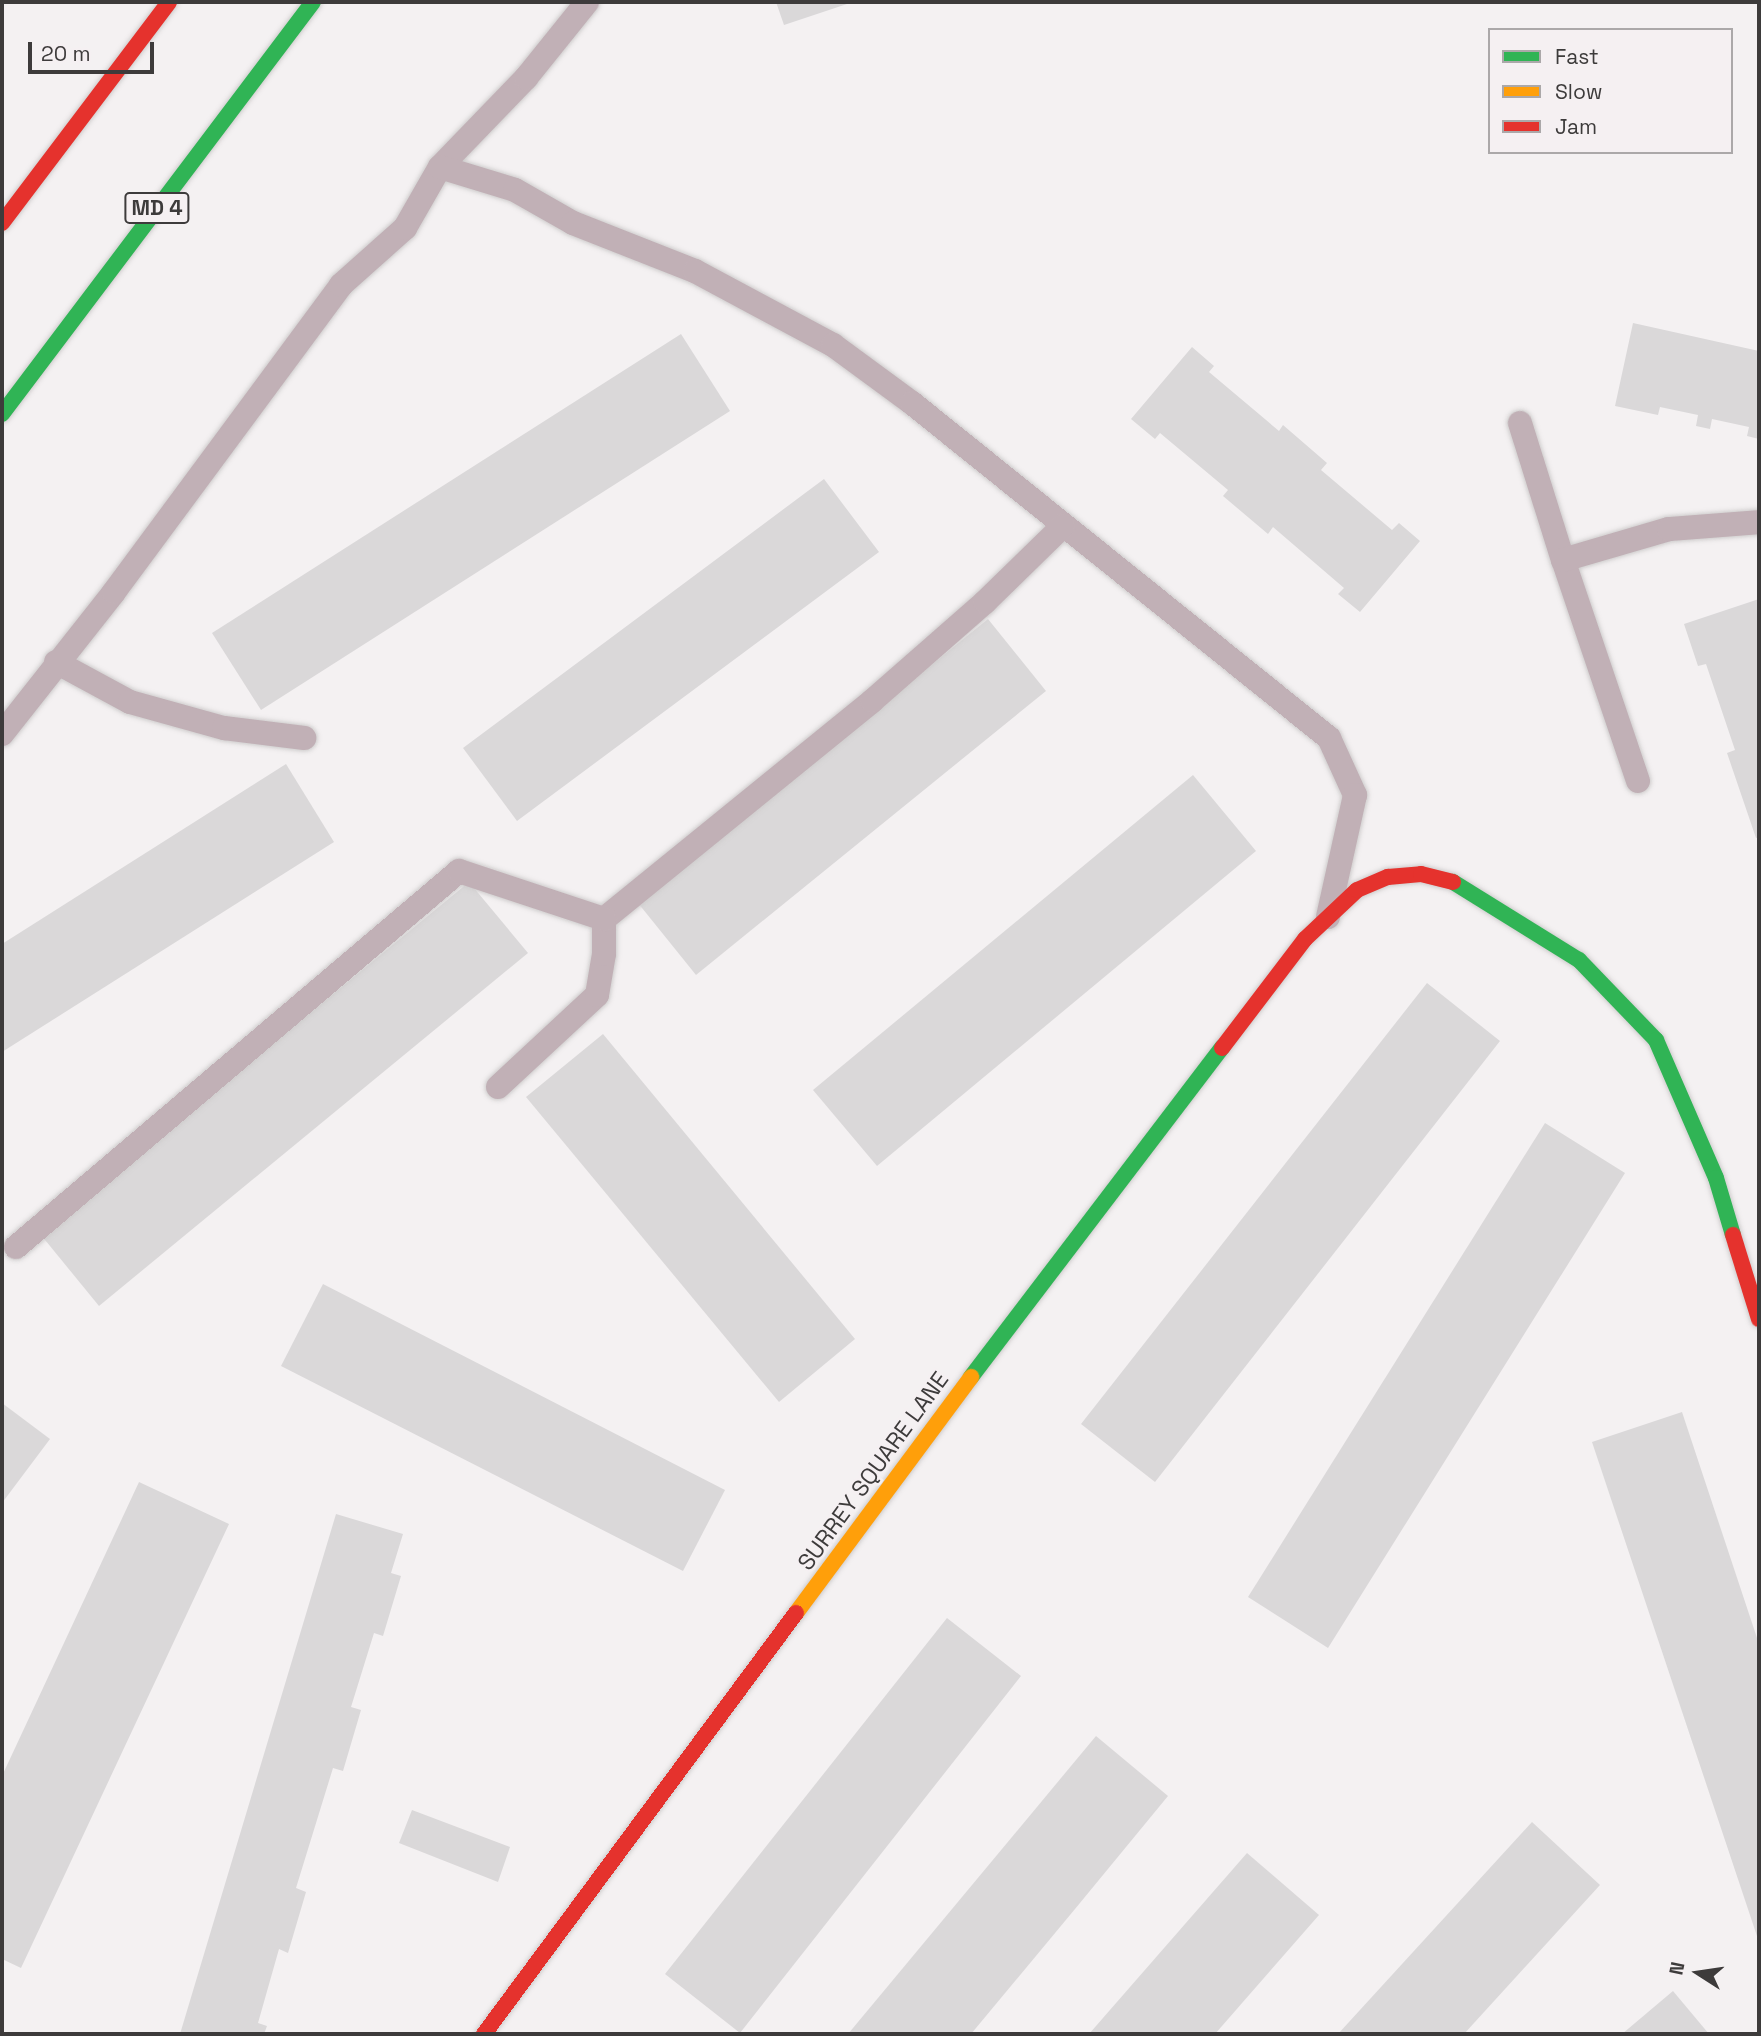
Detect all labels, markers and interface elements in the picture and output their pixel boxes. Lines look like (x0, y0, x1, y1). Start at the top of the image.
scale bar (32, 28, 158, 72)
legend (1488, 28, 1733, 154)
text: 20 m (41, 40, 91, 67)
text: Fast (1555, 43, 1599, 70)
text: Slow (1555, 78, 1603, 105)
text: Jam (1555, 113, 1597, 140)
road number: MD 4 (124, 190, 190, 226)
street label: SURREY SQUARE LANE (792, 1366, 954, 1576)
north arrow (1663, 1938, 1733, 2008)
text: N (1663, 1960, 1691, 1977)

